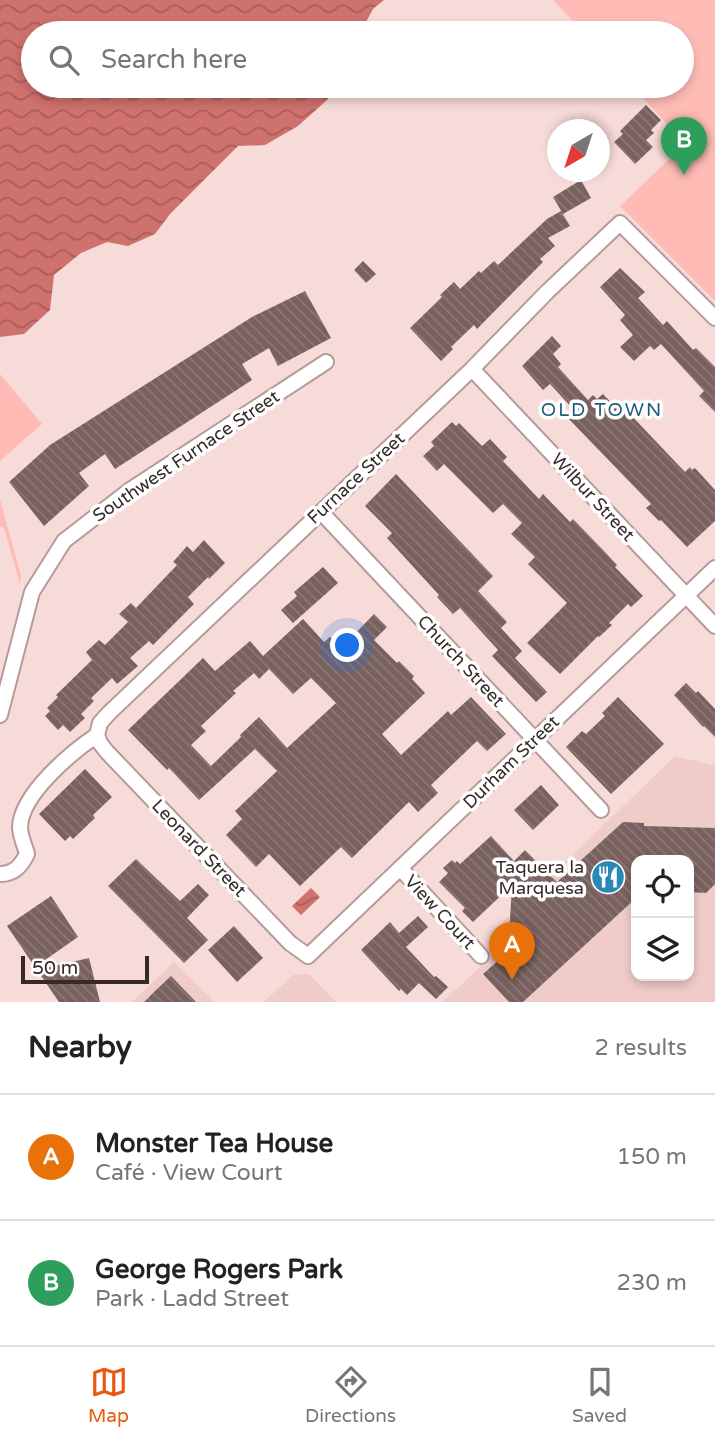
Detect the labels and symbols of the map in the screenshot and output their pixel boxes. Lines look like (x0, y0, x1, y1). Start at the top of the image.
pin: B (661, 117, 707, 175)
north arrow (547, 119, 610, 182)
street label: Southwest Furnace Street (89, 385, 284, 527)
district label: OLD TOWN (541, 399, 663, 421)
street label: Furnace Street (303, 427, 409, 529)
street label: Wilbur Street (547, 448, 639, 546)
street label: Church Street (413, 610, 509, 712)
your location (330, 628, 364, 662)
street label: Durham Street (458, 711, 564, 813)
street label: Leonard Street (147, 795, 251, 901)
place label: Taquera la Marquesa (496, 856, 584, 899)
restaurant icon: Taquera la Marquesa (589, 858, 627, 896)
street label: View Court (400, 870, 480, 954)
pin: A (489, 922, 535, 980)
scale bar (21, 953, 149, 985)

